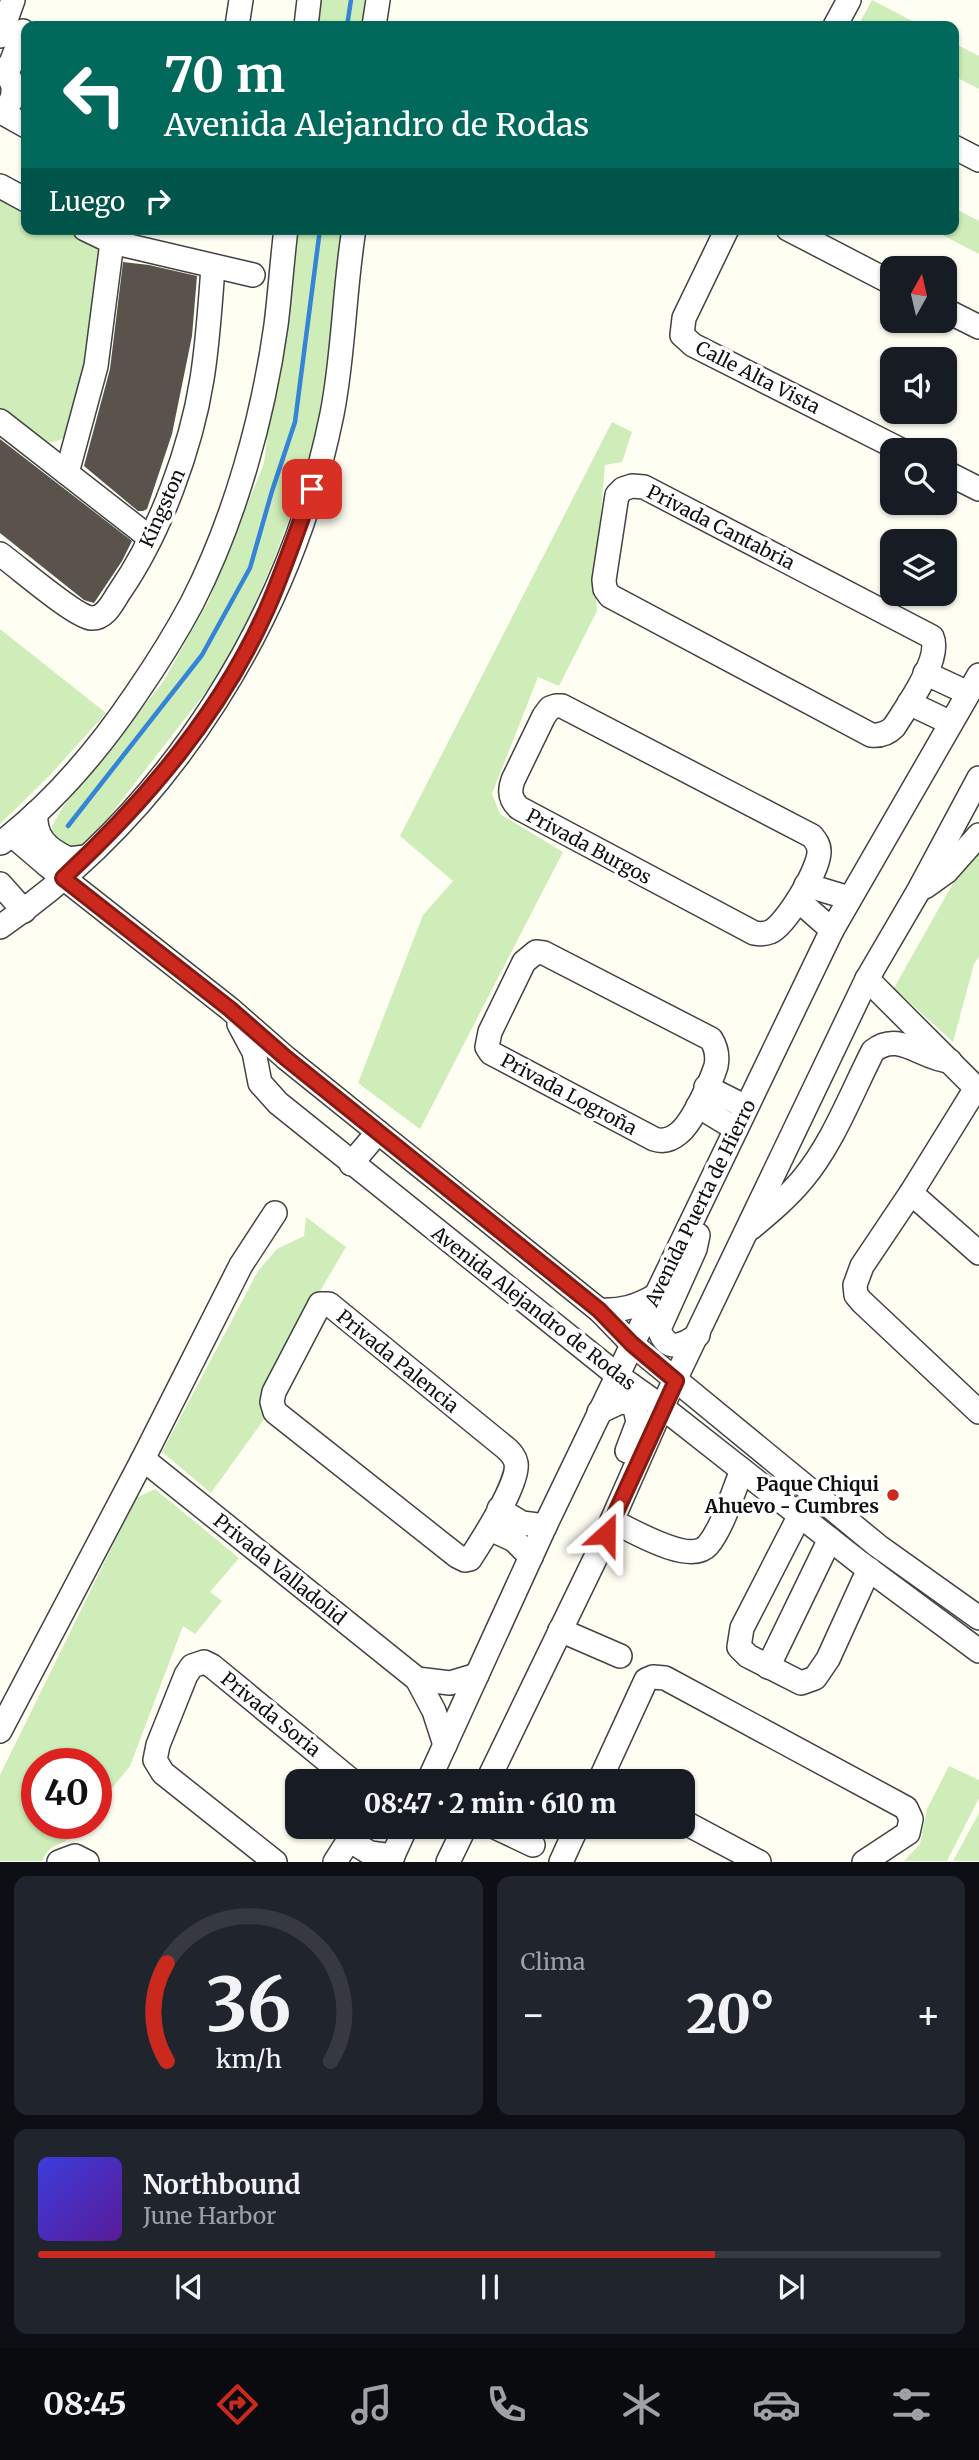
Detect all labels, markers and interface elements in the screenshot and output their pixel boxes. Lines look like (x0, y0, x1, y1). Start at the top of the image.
text: 70 m (164, 44, 285, 105)
icon: left (49, 49, 140, 140)
text: Avenida Alejandro de Rodas (164, 105, 589, 145)
icon: right (139, 182, 177, 220)
text: Luego (49, 185, 125, 218)
north arrow (880, 256, 957, 332)
map controls (880, 256, 957, 606)
street label: Calle Alta Vista (692, 335, 824, 419)
button: sound (880, 347, 957, 424)
button: search (880, 438, 957, 515)
pin (282, 459, 342, 519)
street label: Kingston (134, 465, 190, 551)
icon: arrive (293, 470, 331, 508)
street label: Privada Cantabria (643, 479, 799, 575)
button: layers (880, 529, 957, 606)
street label: Privada Burgos (522, 803, 656, 889)
street label: Privada Logroña (497, 1048, 641, 1140)
street label: Avenida Puerta de Hierro (639, 1096, 761, 1311)
street label: Avenida Alejandro de Rodas (426, 1220, 641, 1395)
street label: Privada Palencia (332, 1304, 464, 1418)
place label: Paque Chiqui Ahuevo - Cumbres (704, 1472, 879, 1518)
marker: Paque Chiqui Ahuevo - Cumbres (885, 1487, 901, 1503)
position arrow (569, 1497, 643, 1571)
street label: Privada Valladolid (209, 1508, 351, 1630)
street label: Privada Soria (216, 1667, 326, 1761)
speed limit sign: 40 (21, 1748, 112, 1839)
text: 08:47 · 2 min · 610 m (364, 1787, 616, 1820)
text: Clima (521, 1947, 585, 1976)
text: 36 (205, 1960, 291, 2052)
text: 20° (686, 1982, 775, 2047)
text: − (521, 1991, 546, 2038)
text: + (916, 1991, 941, 2038)
text: km/h (215, 2043, 281, 2075)
text: Northbound (143, 2168, 301, 2201)
text: June Harbor (143, 2201, 276, 2230)
icon: previous (170, 2268, 208, 2306)
icon: pause (471, 2268, 509, 2306)
icon: next (772, 2268, 810, 2306)
icon: directions (213, 2380, 262, 2429)
icon: music (347, 2380, 396, 2429)
icon: phone (482, 2380, 531, 2429)
icon: climate (617, 2380, 666, 2429)
icon: car (752, 2380, 801, 2429)
icon: filters (887, 2380, 936, 2429)
text: 08:45 (43, 2384, 127, 2424)

